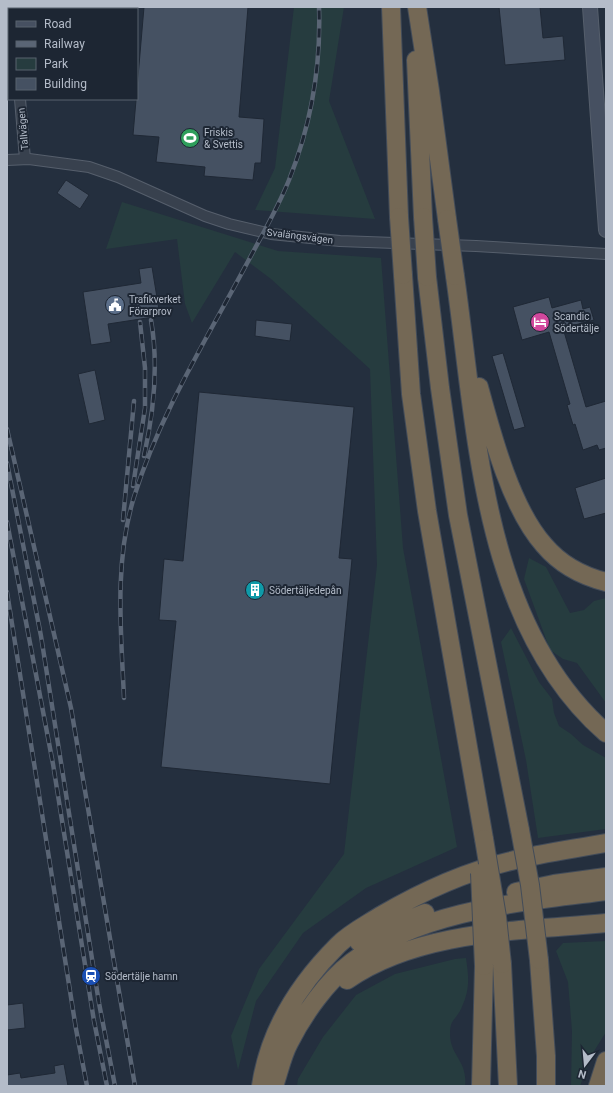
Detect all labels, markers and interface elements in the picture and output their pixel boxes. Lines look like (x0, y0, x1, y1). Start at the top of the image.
legend (8, 8, 138, 100)
text: Road (44, 17, 72, 31)
text: Railway (44, 37, 85, 51)
text: Park (44, 57, 69, 71)
text: Building (44, 77, 87, 91)
street label: Tallvägen (16, 107, 30, 151)
sports icon: Friskis & Svettis (179, 127, 201, 149)
place label: Friskis & Svettis (204, 127, 243, 150)
street label: Svalängsvägen (266, 226, 334, 246)
public building icon: Trafikverket Förarprov (104, 294, 126, 316)
place label: Trafikverket Förarprov (129, 294, 181, 317)
hotel icon: Scandic Södertälje (529, 311, 551, 333)
place label: Scandic Södertälje (554, 311, 599, 334)
building icon: Södertäljedepån (244, 579, 266, 601)
place label: Södertäljedepån (269, 585, 342, 596)
station icon: Södertälje hamn (80, 965, 102, 987)
place label: Södertälje hamn (105, 971, 178, 982)
north arrow (565, 1045, 605, 1085)
text: N (577, 1067, 588, 1081)

